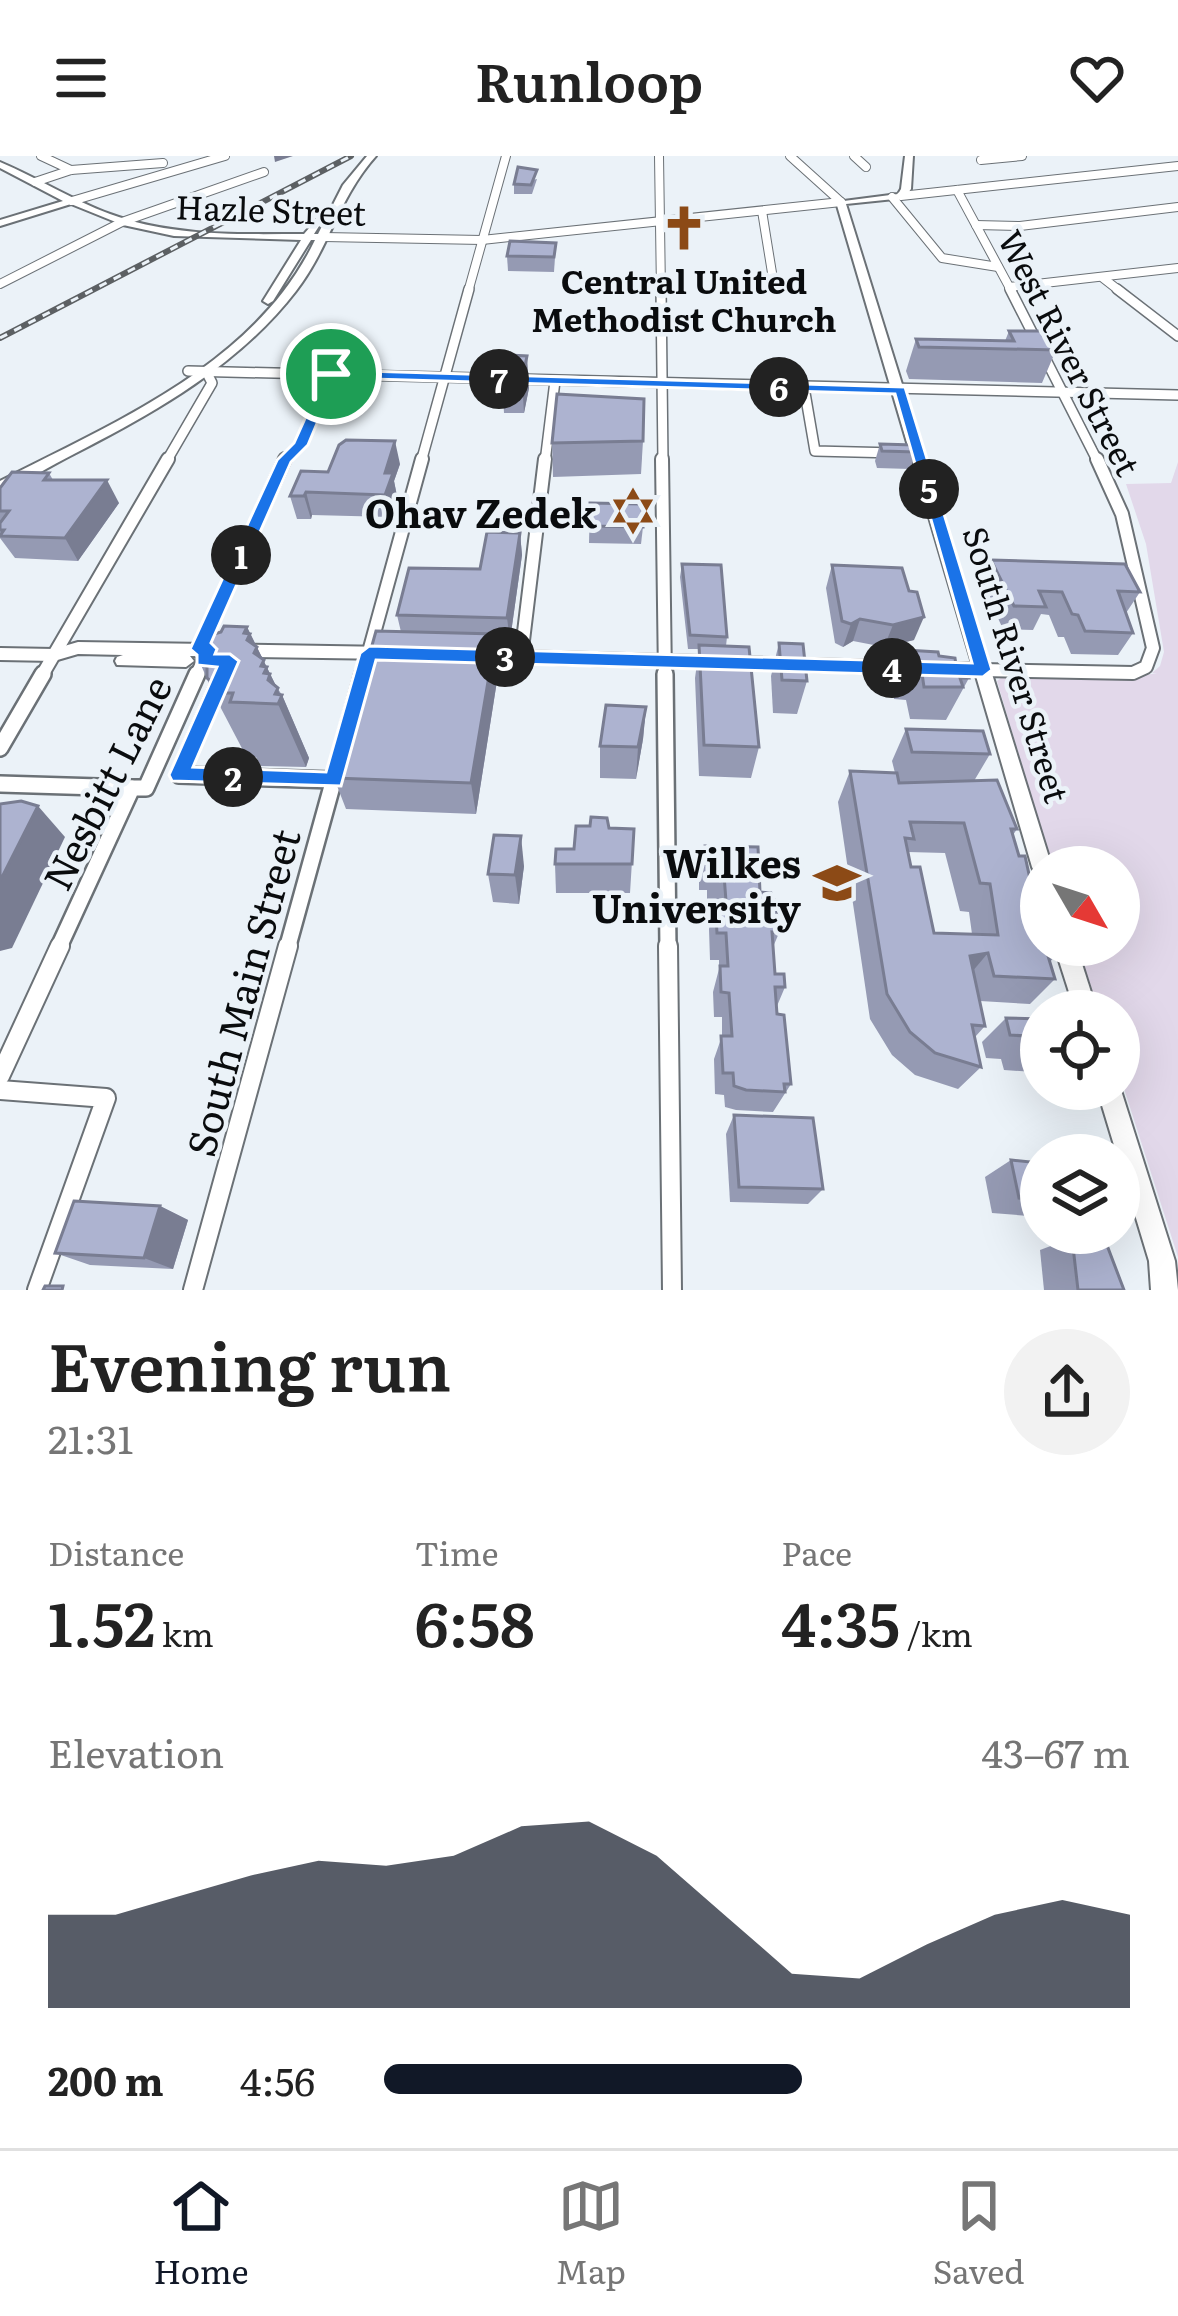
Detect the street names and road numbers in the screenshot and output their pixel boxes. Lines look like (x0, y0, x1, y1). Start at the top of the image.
street label: Hazle Street (175, 180, 368, 236)
street label: West River Street (988, 220, 1154, 484)
street label: South River Street (953, 520, 1084, 809)
street label: Nesbitt Lane (26, 665, 184, 899)
street label: South Main Street (169, 822, 313, 1162)

